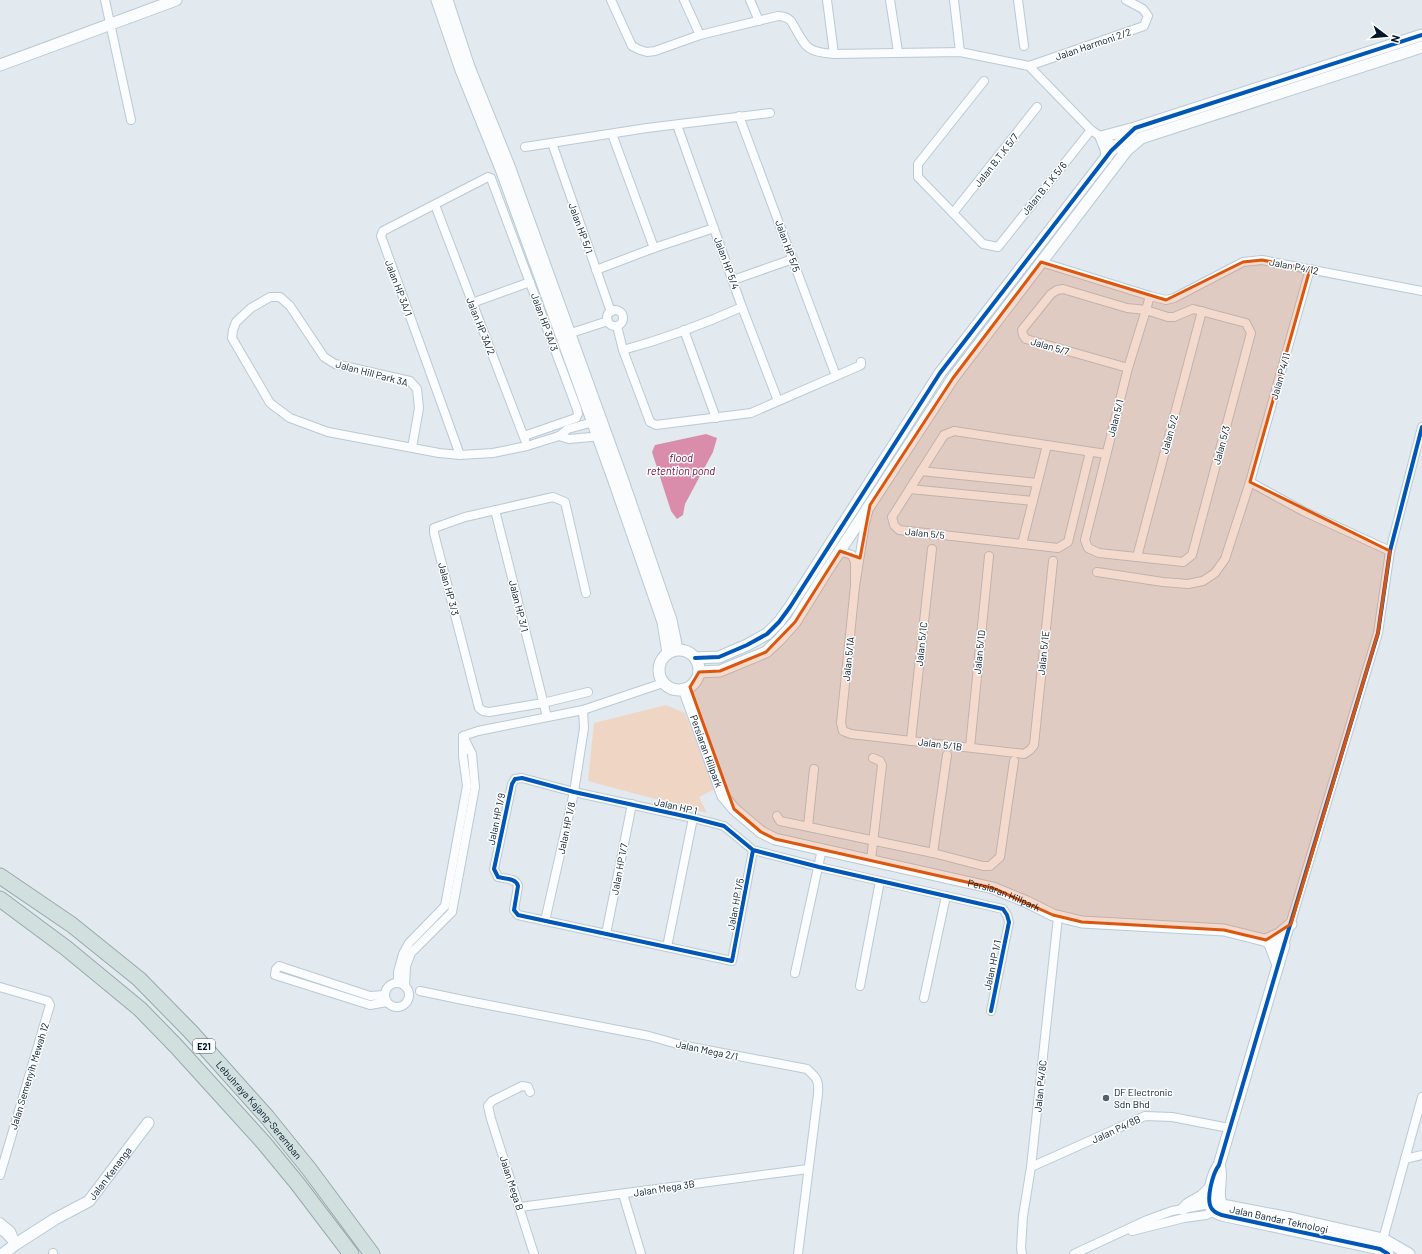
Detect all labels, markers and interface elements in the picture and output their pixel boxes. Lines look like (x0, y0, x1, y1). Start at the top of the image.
north arrow (1366, 16, 1406, 56)
street label: Jalan Harmoni 2/2 (1054, 25, 1132, 63)
text: N (1389, 34, 1403, 44)
street label: Jalan B.T.K 5/7 (971, 131, 1021, 189)
street label: Jalan B.T.K 5/6 (1019, 159, 1069, 217)
street label: Jalan HP 5/1 (566, 201, 596, 255)
street label: Jalan HP 5/5 (773, 218, 803, 274)
street label: Jalan HP 5/4 (712, 235, 742, 291)
street label: Jalan P4/12 (1268, 255, 1320, 277)
street label: Jalan HP 3A/1 (383, 258, 415, 318)
street label: Jalan HP 3A/3 (529, 291, 561, 353)
street label: Jalan HP 3A/2 (464, 296, 498, 356)
street label: Jalan 5/7 (1029, 335, 1071, 357)
street label: Jalan P4/11 (1268, 351, 1292, 401)
street label: Jalan Hill Park 3A (335, 358, 409, 388)
street label: Jalan 5/1 (1105, 398, 1125, 438)
street label: Jalan 5/2 (1158, 413, 1180, 455)
street label: Jalan 5/3 (1210, 424, 1232, 466)
water label: flood retention pond (647, 451, 715, 477)
street label: Jalan 5/5 (904, 525, 946, 541)
street label: Jalan HP 3/3 (436, 561, 462, 617)
street label: Jalan HP 3/1 (507, 579, 531, 633)
street label: Jalan 5/1C (913, 621, 929, 667)
street label: Jalan 5/1D (971, 629, 987, 675)
street label: Jalan 5/1E (1035, 630, 1051, 676)
street label: Jalan 5/1A (840, 636, 856, 682)
street label: Persiaran Hillpark (688, 713, 725, 789)
street label: Jalan 5/1B (917, 735, 963, 753)
street label: Jalan HP 1/9 (485, 792, 507, 846)
street label: Jalan HP 1 (653, 795, 699, 817)
street label: Jalan HP 1/8 (555, 801, 577, 855)
street label: Jalan HP 1/7 (608, 842, 630, 896)
street label: Jalan HP 1/5 (724, 877, 746, 931)
street label: Persiaran Hillpark (967, 877, 1042, 914)
street label: Jalan HP 1/1 (981, 939, 1003, 991)
street label: Jalan Semenyih Mewah 12 (7, 1021, 51, 1131)
street label: Jalan Mega 2/1 (675, 1038, 739, 1062)
road number: E21 (193, 1039, 215, 1053)
street label: Lebuhraya Kajang-Seremban (214, 1058, 305, 1161)
street label: Jalan P4/8C (1031, 1059, 1049, 1113)
place label: DF Electronic Sdn Bhd (1114, 1086, 1173, 1110)
marker: DF Electronic Sdn Bhd (1101, 1093, 1111, 1103)
street label: Jalan P4/8B (1090, 1112, 1142, 1146)
street label: Jalan Kenanga (86, 1144, 134, 1202)
street label: Jalan Mega B (498, 1154, 526, 1212)
street label: Jalan Mega 3B (632, 1177, 696, 1199)
street label: Jalan Bandar Teknologi (1229, 1203, 1329, 1235)

